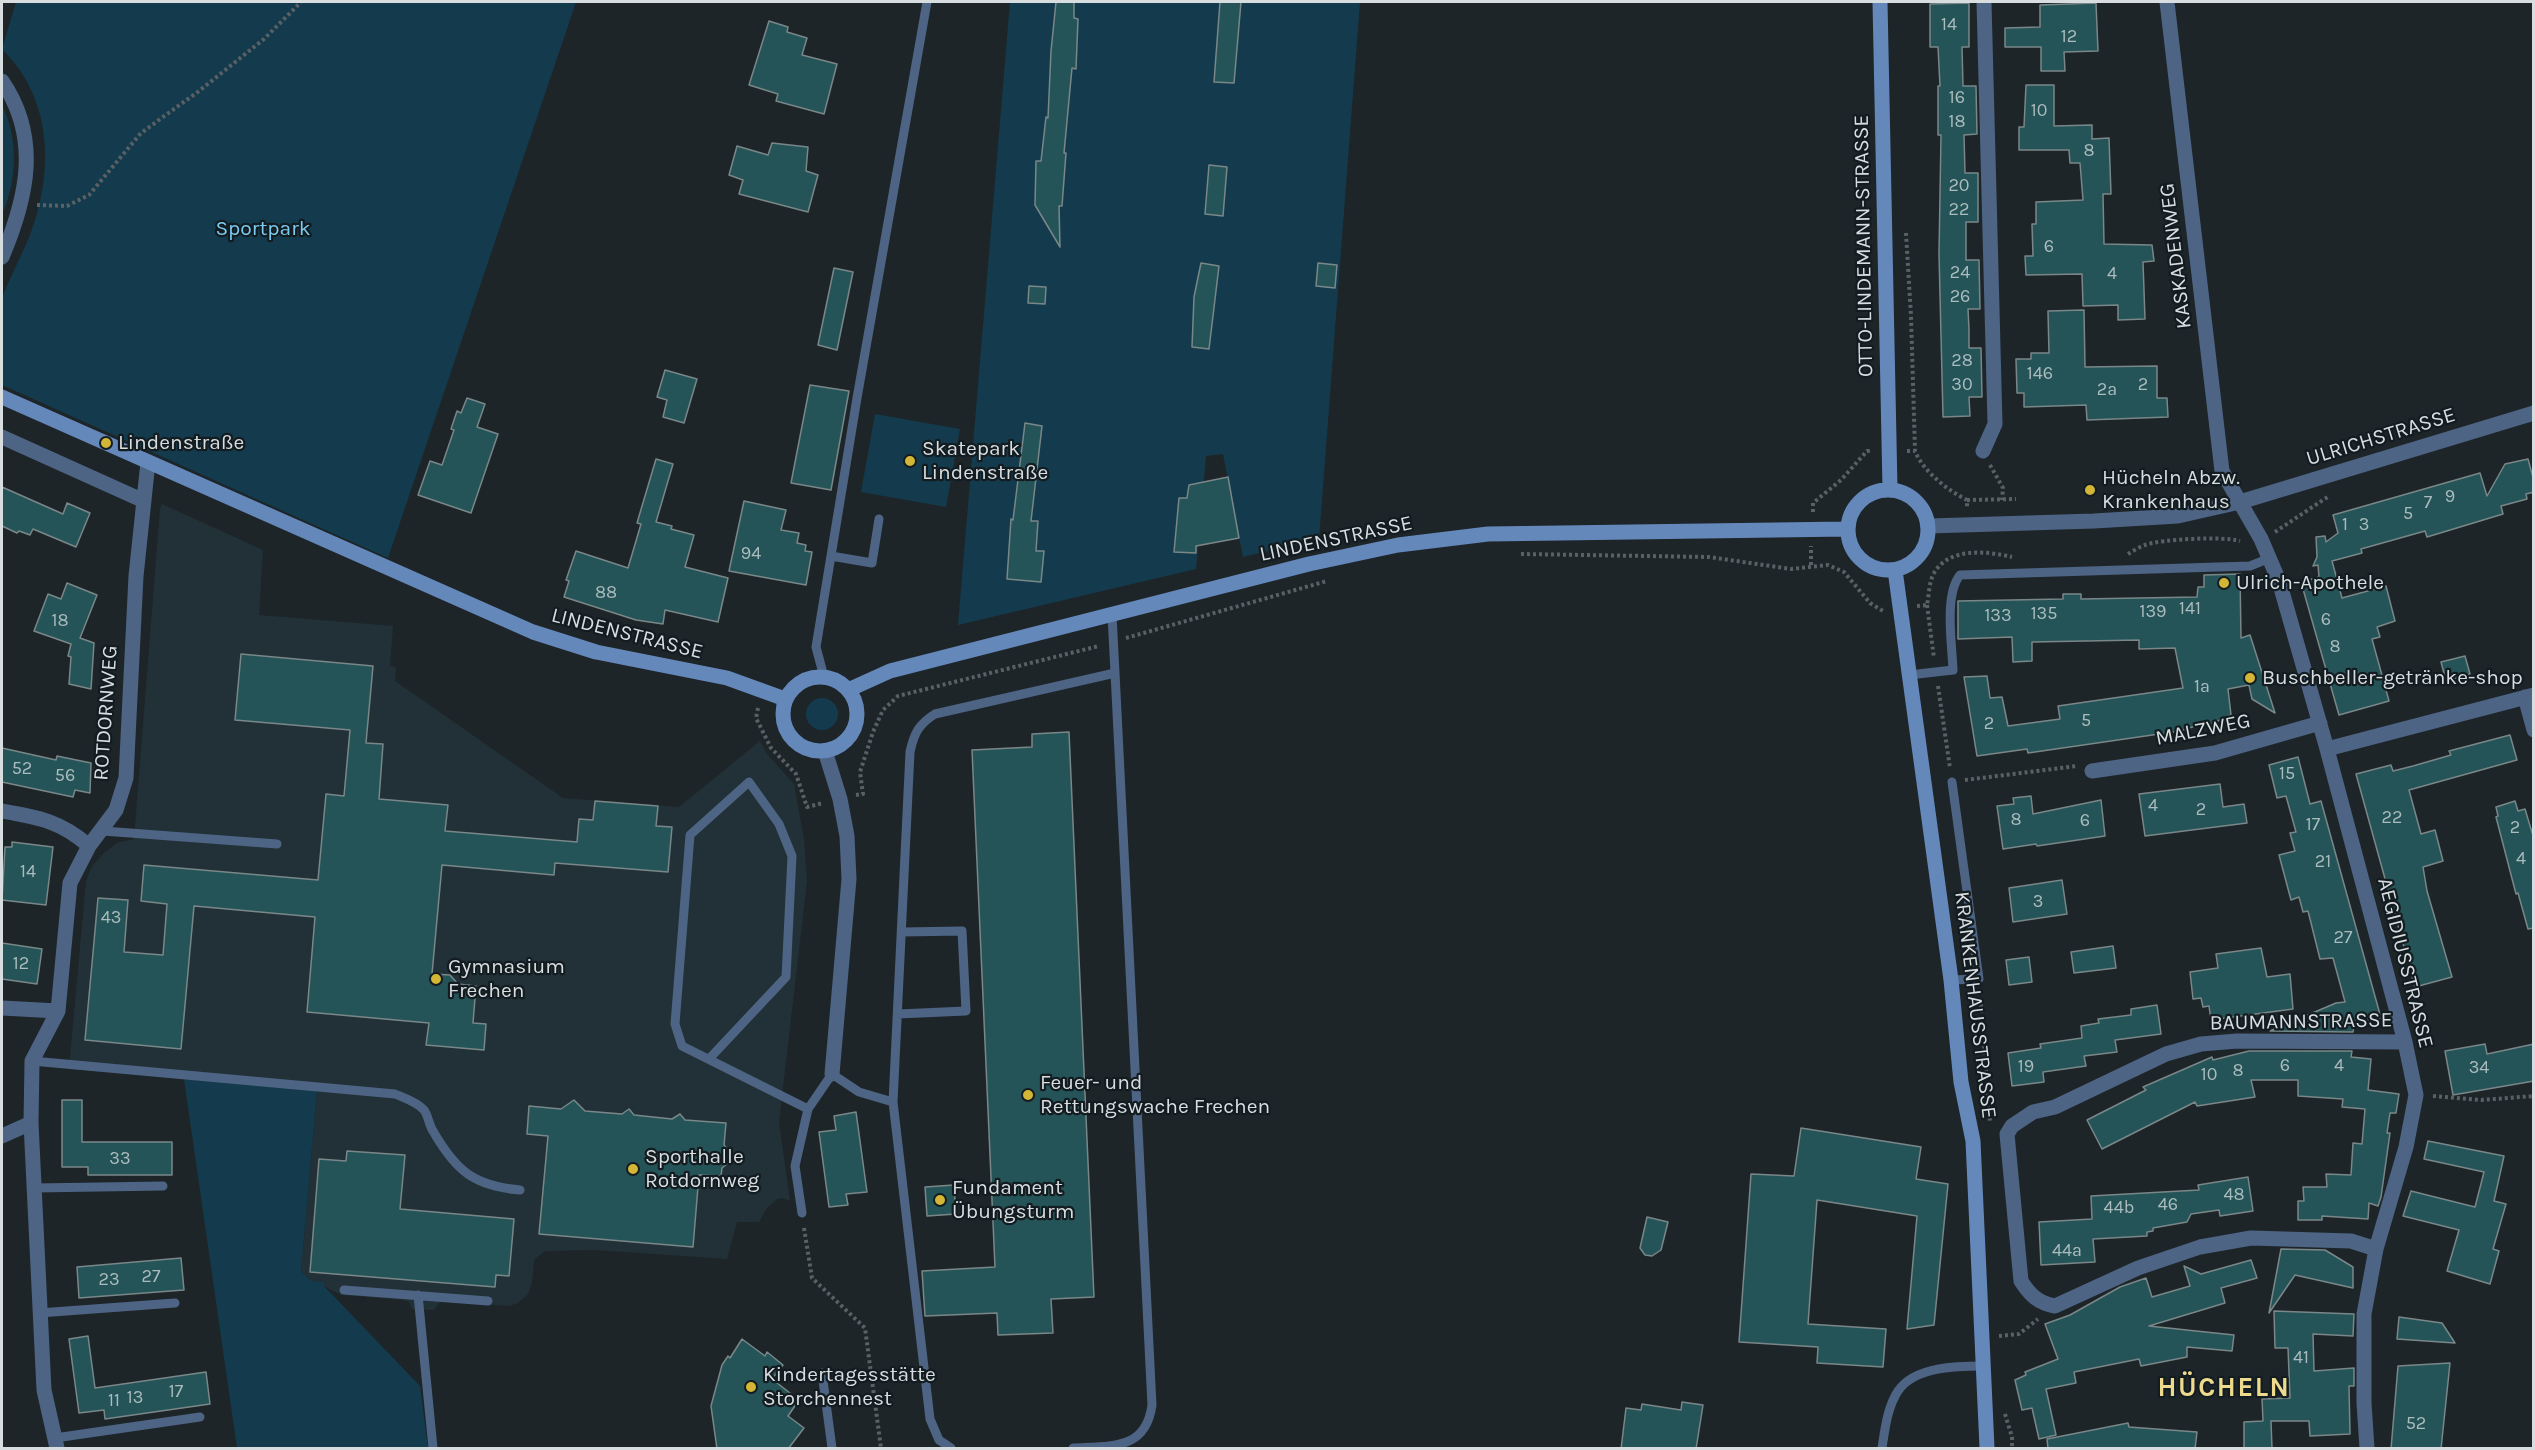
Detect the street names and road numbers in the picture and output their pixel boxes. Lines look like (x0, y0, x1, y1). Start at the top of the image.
street label: OTTO-LINDEMANN-STRASSE (1849, 115, 1879, 377)
street label: KASKADENWEG (2155, 182, 2197, 330)
street label: ULRICHSTRASSE (2303, 402, 2459, 472)
street label: LINDENSTRASSE (1257, 511, 1415, 567)
street label: LINDENSTRASSE (549, 603, 705, 665)
street label: ROTDORNWEG (89, 644, 123, 782)
street label: MALZWEG (2153, 708, 2253, 752)
street label: AEGIDIUSSTRASSE (2372, 875, 2438, 1051)
street label: KRANKENHAUSSTRASSE (1949, 890, 2001, 1120)
street label: BAUMANNSTRASSE (2209, 1008, 2393, 1036)

